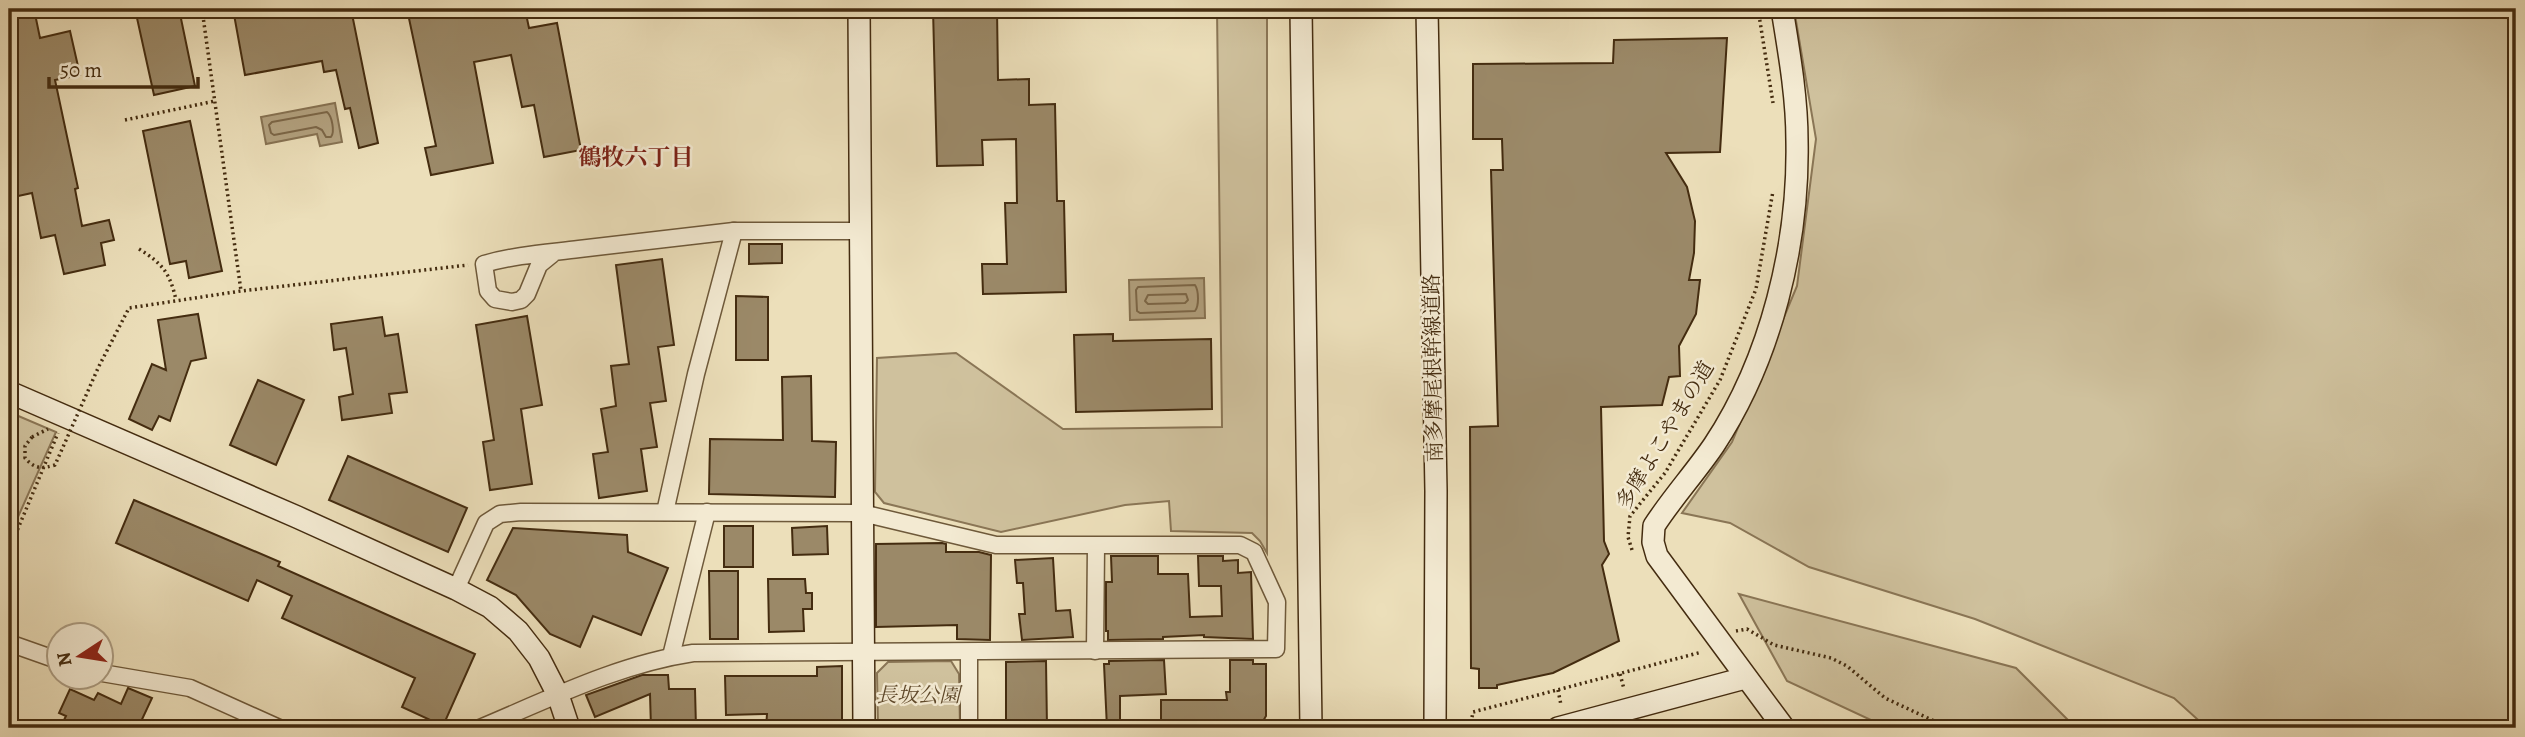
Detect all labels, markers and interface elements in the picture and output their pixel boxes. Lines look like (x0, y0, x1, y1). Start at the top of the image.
scale bar (49, 46, 198, 90)
text: 50 m (60, 56, 102, 84)
district label: 鶴牧六丁目 (579, 142, 694, 173)
street label: 南多摩尾根幹線道路 (1417, 273, 1449, 463)
street label: 多摩よこやまの道 (1610, 356, 1720, 514)
north arrow (46, 622, 116, 692)
text: N (50, 650, 79, 669)
park label: 長坂公園 (876, 681, 963, 709)

